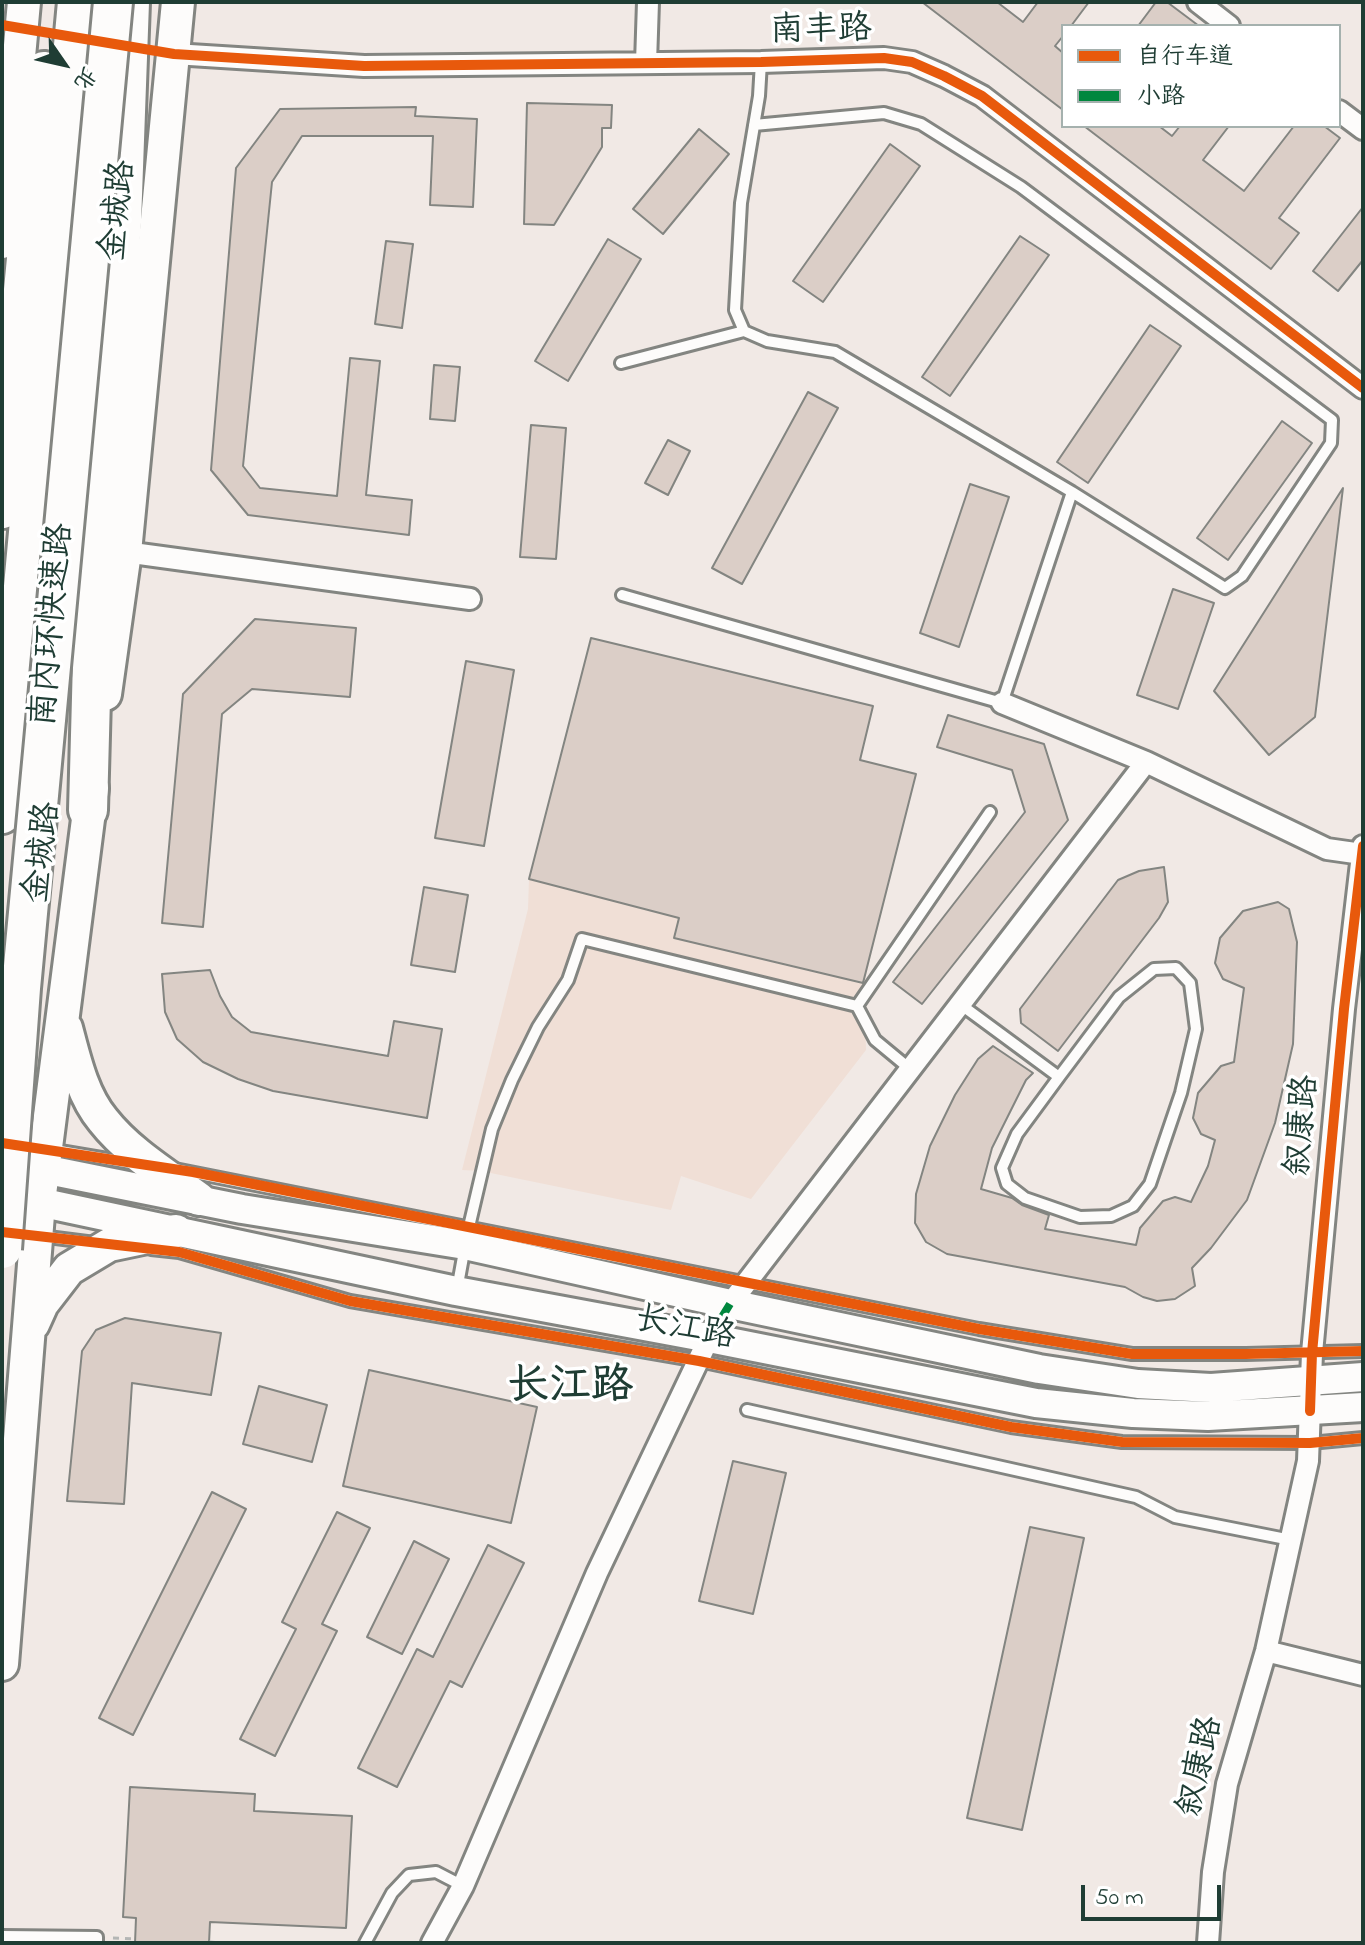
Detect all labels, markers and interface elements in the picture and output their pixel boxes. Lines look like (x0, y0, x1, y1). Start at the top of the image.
street label: 南丰路 (770, 12, 872, 54)
north arrow (24, 24, 104, 104)
legend (1061, 24, 1341, 128)
text: 自行车道 (1137, 40, 1233, 75)
text: 北 (64, 59, 103, 95)
text: 小路 (1137, 80, 1185, 115)
street label: 金城路 (95, 158, 147, 264)
street label: 南内环快速路 (26, 522, 84, 728)
street label: 金城路 (19, 800, 71, 906)
street label: 叙康路 (1280, 1073, 1330, 1179)
street label: 长江路 (631, 1301, 739, 1361)
district label: 长江路 (507, 1365, 633, 1415)
street label: 叙康路 (1172, 1713, 1234, 1821)
scale bar (1085, 1869, 1225, 1919)
text: 50 m (1095, 1881, 1144, 1916)

